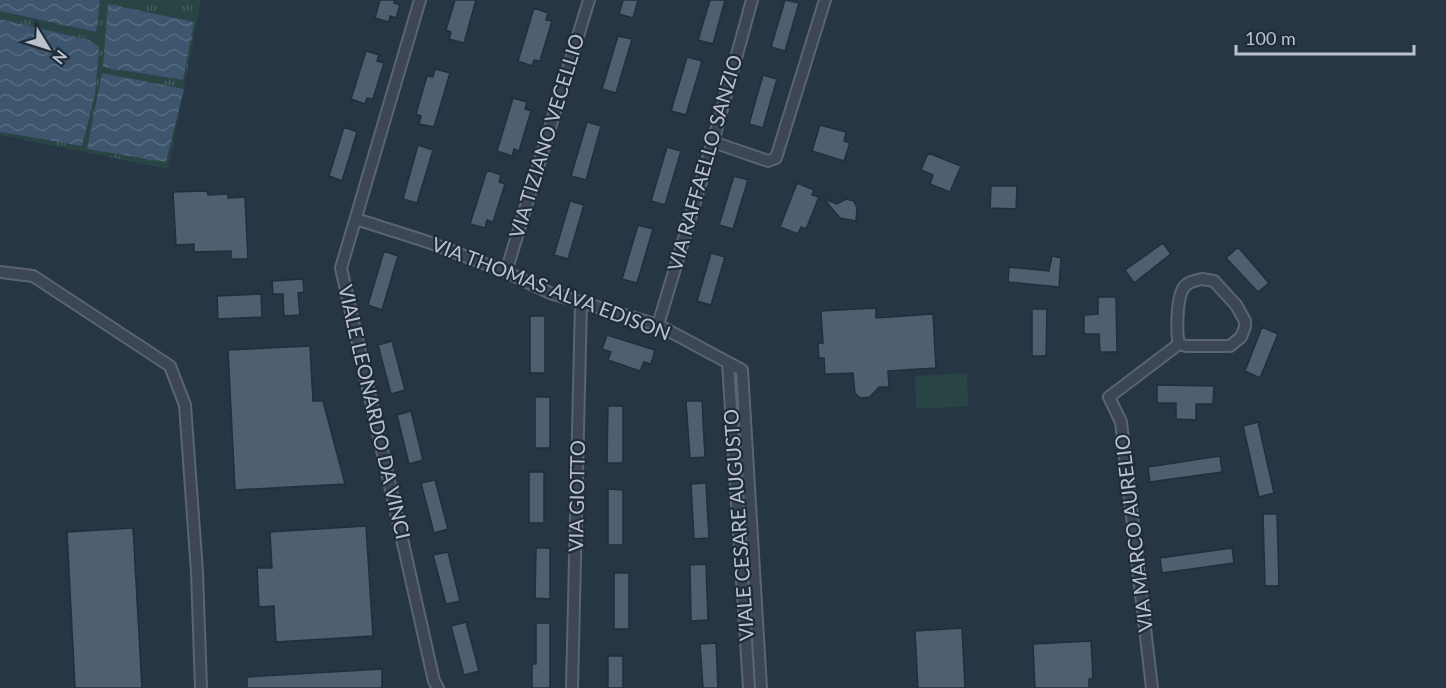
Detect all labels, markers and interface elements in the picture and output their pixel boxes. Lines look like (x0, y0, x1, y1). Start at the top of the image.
north arrow (18, 18, 78, 78)
scale bar (1236, 18, 1414, 56)
text: 100 m (1245, 27, 1296, 49)
street label: VIA TIZIANO VECELLIO (503, 31, 589, 241)
text: N (49, 47, 71, 68)
street label: VIA RAFFAELLO SANZIO (662, 52, 746, 274)
street label: VIA THOMAS ALVA EDISON (428, 231, 674, 345)
street label: VIALE LEONARDO DA VINCI (334, 282, 416, 541)
street label: VIALE CESARE AUGUSTO (718, 408, 758, 642)
street label: VIA MARCO AURELIO (1109, 433, 1157, 633)
street label: VIA GIOTTO (563, 440, 589, 552)

